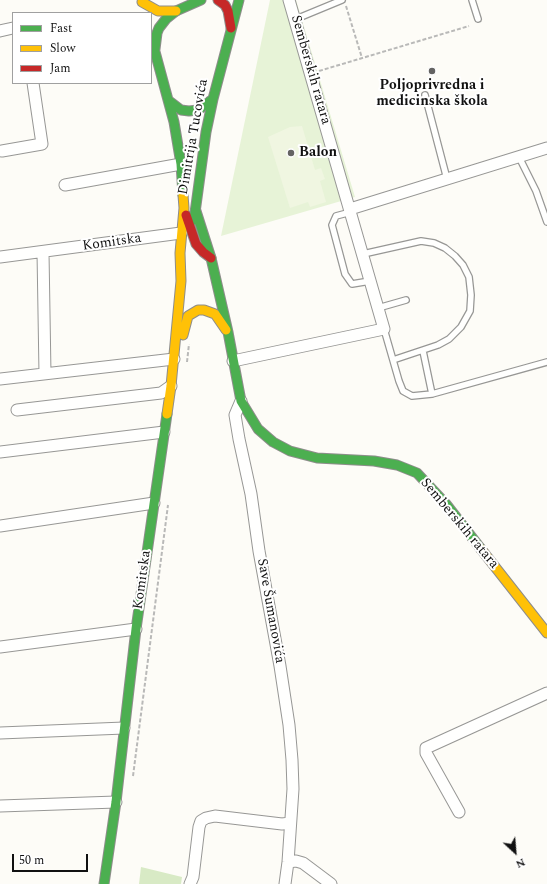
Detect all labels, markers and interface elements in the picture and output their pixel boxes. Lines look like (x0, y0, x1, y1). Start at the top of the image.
legend (12, 12, 152, 84)
street label: Semberskih ratara (286, 13, 334, 127)
text: Fast (50, 19, 72, 38)
text: Slow (50, 39, 75, 58)
text: Jam (50, 59, 71, 78)
marker: Poljoprivredna i medicinska škola (427, 66, 437, 76)
street label: Dimitrija Tucovića (176, 78, 212, 196)
place label: Poljoprivredna i medicinska škola (376, 78, 488, 110)
place label: Balon (299, 145, 337, 161)
marker: Balon (286, 148, 296, 158)
street label: Komitska (82, 231, 142, 255)
street label: Semberskih ratara (416, 475, 502, 573)
street label: Komitska (131, 550, 155, 610)
street label: Save Šumanovića (253, 557, 287, 665)
north arrow (495, 832, 535, 872)
scale bar (14, 846, 90, 872)
text: 50 m (19, 851, 44, 870)
text: N (513, 854, 528, 873)

